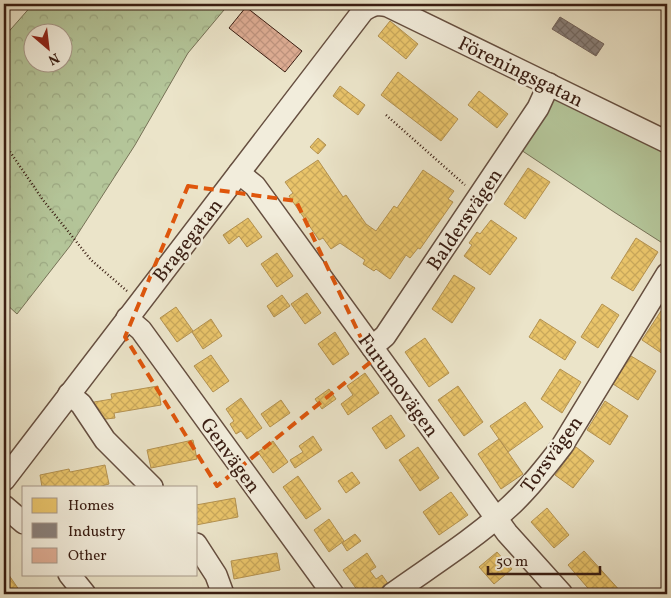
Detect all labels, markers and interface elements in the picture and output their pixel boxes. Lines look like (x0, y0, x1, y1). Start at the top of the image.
north arrow (22, 22, 72, 72)
street label: Föreningsgatan (453, 30, 588, 115)
text: N (44, 47, 62, 69)
street label: Baldersvägen (421, 163, 510, 277)
street label: Bragegatan (147, 193, 230, 289)
street label: Furumovägen (350, 329, 445, 444)
street label: Torsvägen (515, 411, 590, 500)
street label: Genvägen (192, 413, 266, 500)
legend (22, 486, 198, 576)
text: Homes (68, 496, 114, 517)
text: Industry (68, 522, 125, 543)
scale bar (488, 543, 601, 575)
text: Other (68, 546, 107, 567)
text: 50 m (496, 552, 528, 573)

